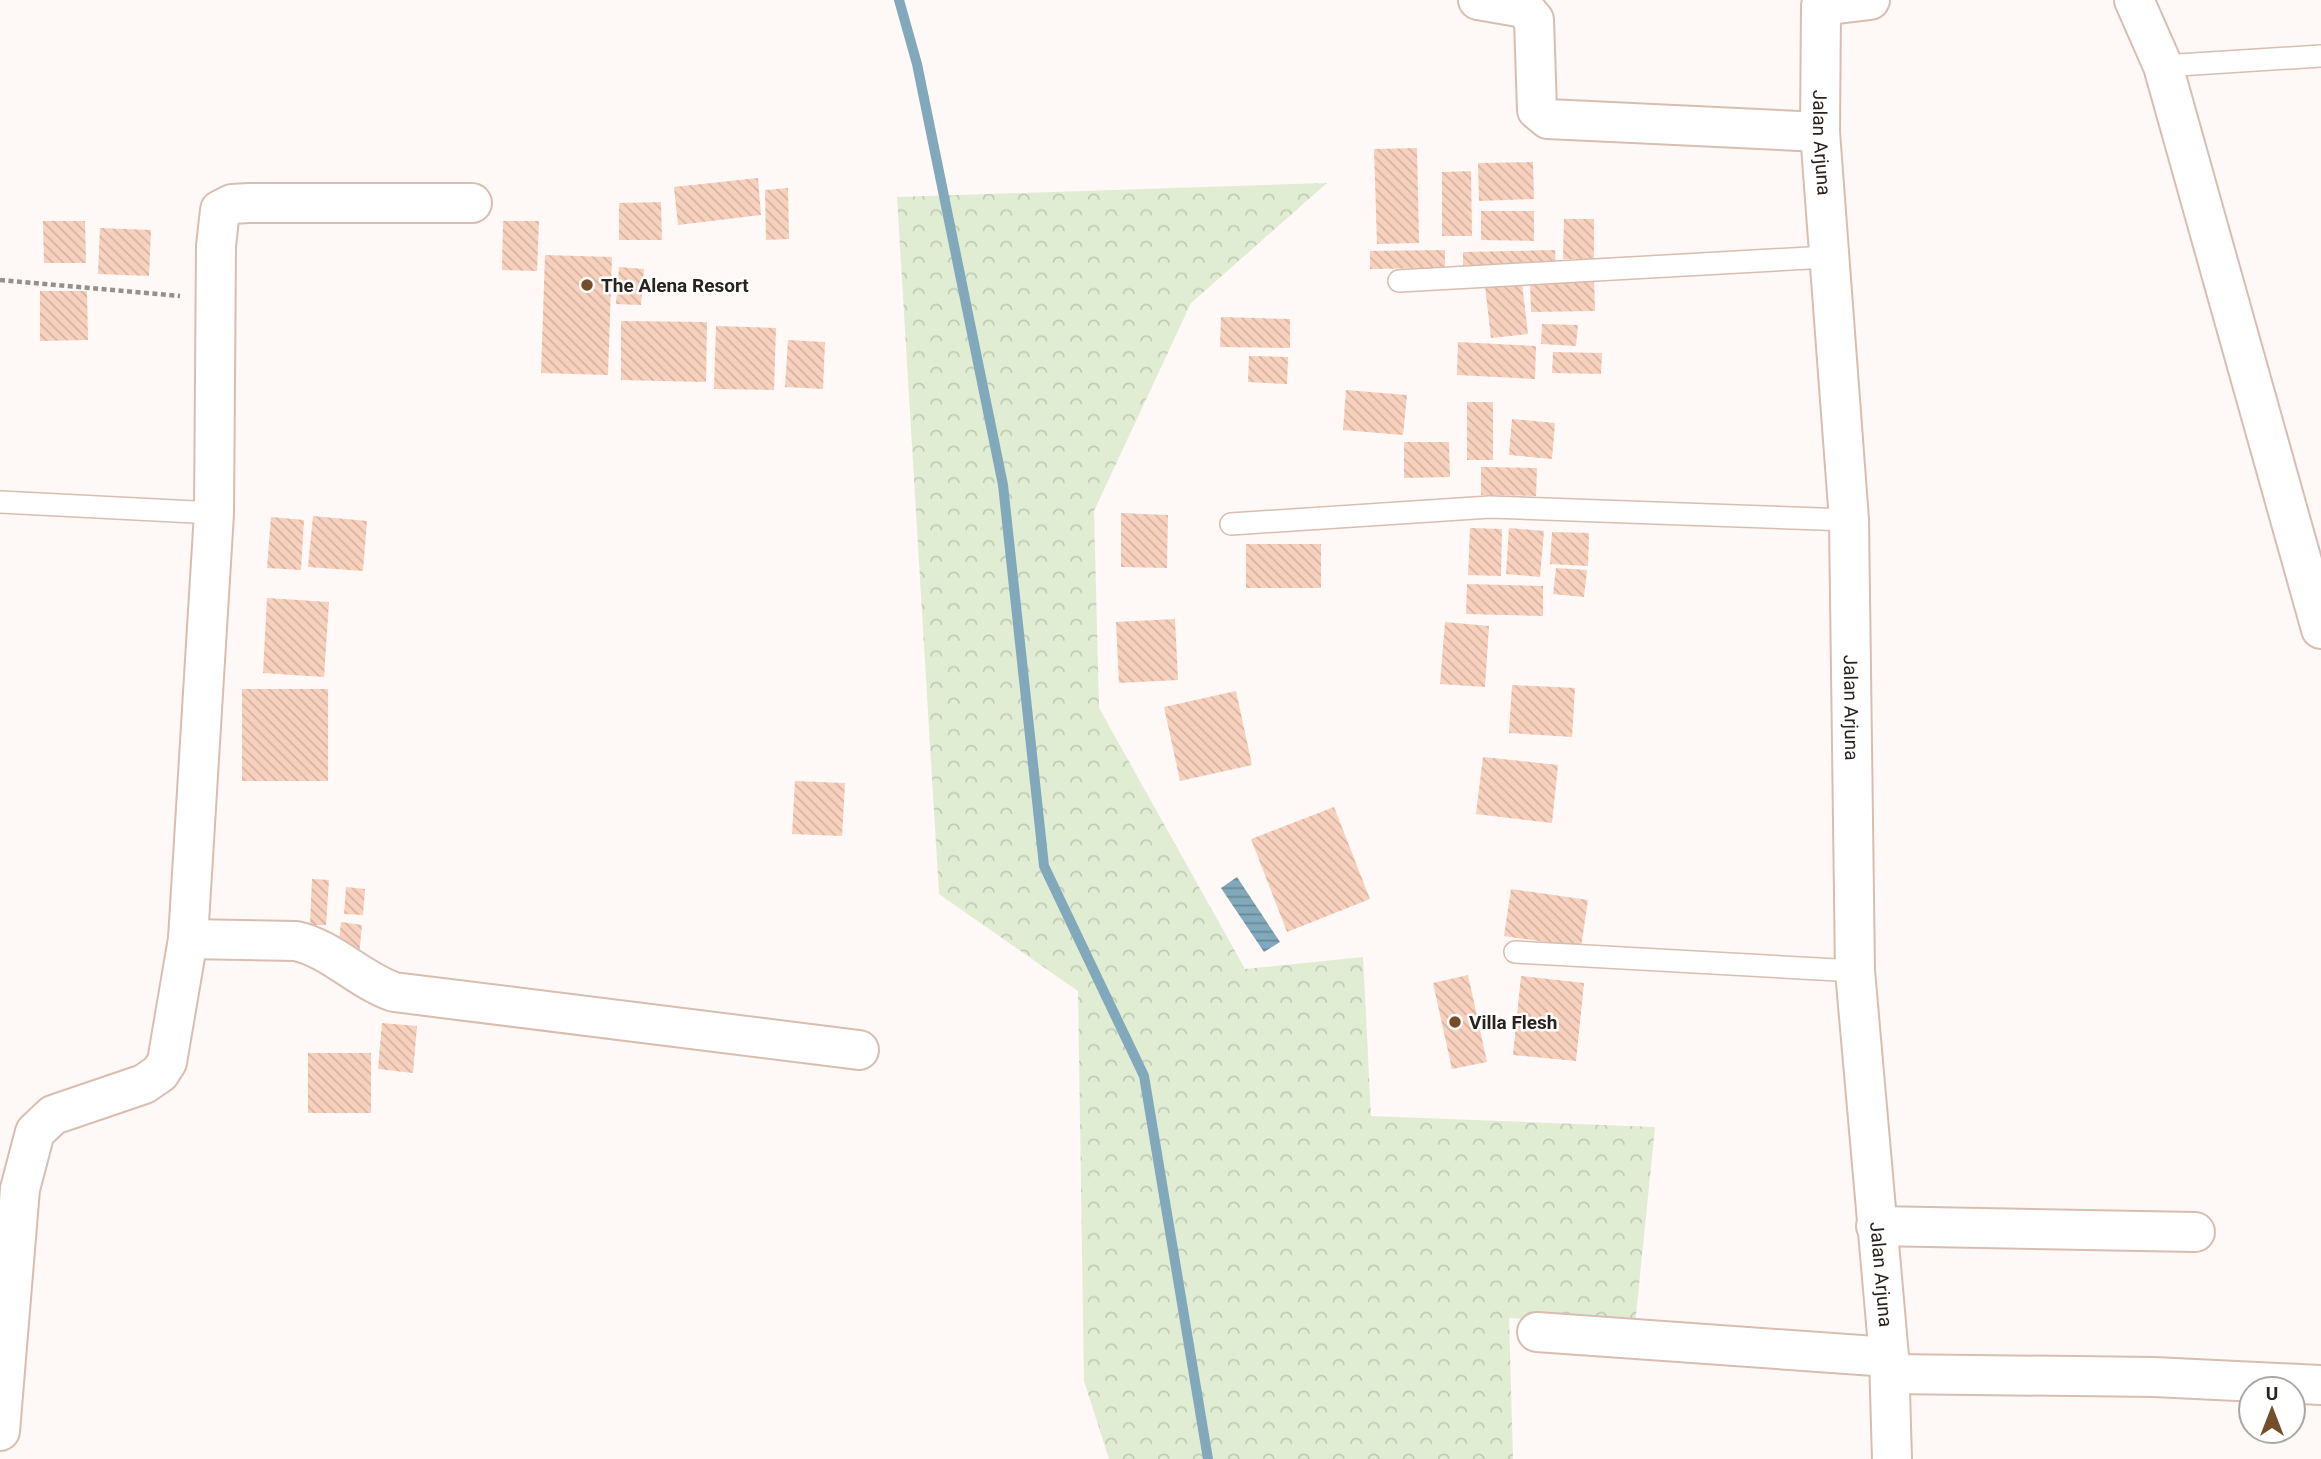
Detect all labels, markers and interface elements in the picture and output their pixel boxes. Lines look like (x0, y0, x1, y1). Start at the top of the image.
street label: Jalan Arjuna (1808, 90, 1836, 196)
place label: The Alena Resort (601, 274, 749, 297)
marker: The Alena Resort (579, 277, 595, 293)
street label: Jalan Arjuna (1839, 655, 1863, 761)
place label: Villa Flesh (1469, 1011, 1558, 1034)
marker: Villa Flesh (1447, 1014, 1463, 1030)
street label: Jalan Arjuna (1865, 1221, 1897, 1328)
north arrow (2237, 1375, 2307, 1445)
text: U (2266, 1382, 2278, 1405)

